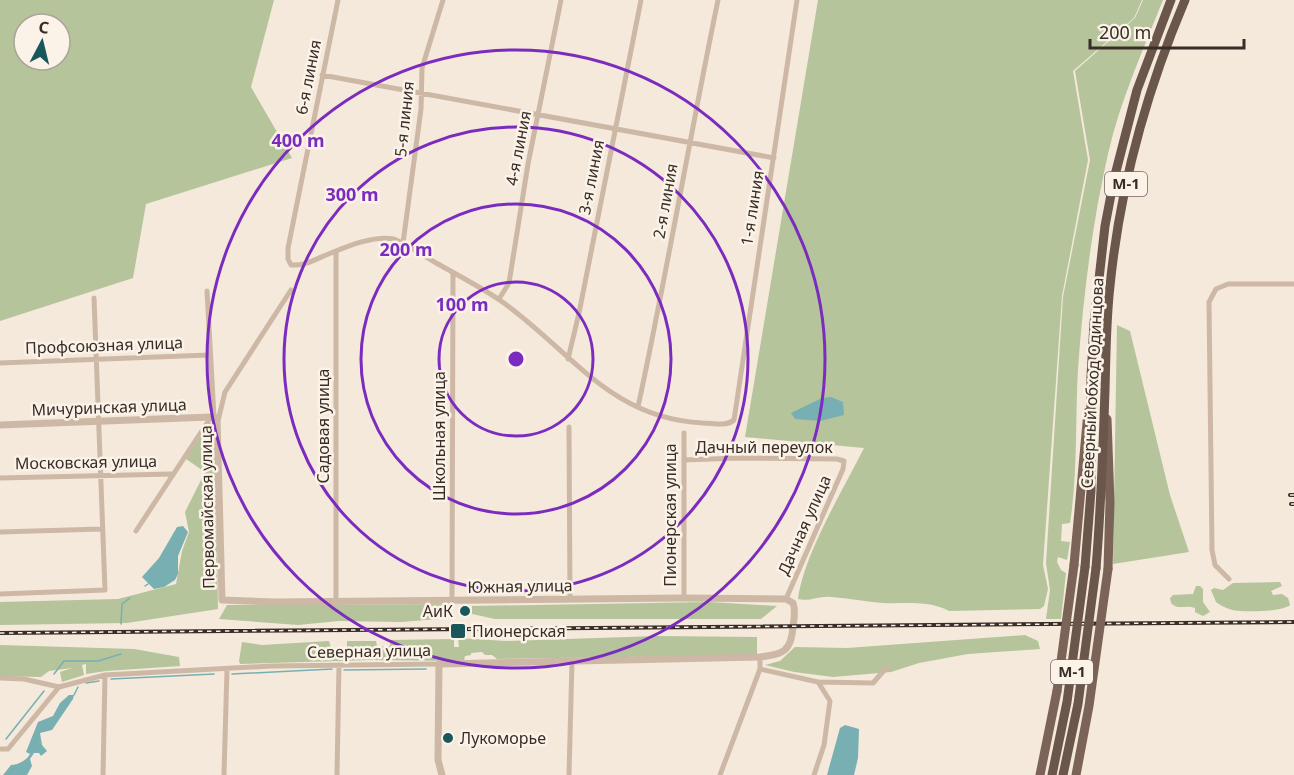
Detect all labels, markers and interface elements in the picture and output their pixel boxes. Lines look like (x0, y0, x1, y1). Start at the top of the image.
north arrow (12, 12, 72, 72)
scale bar (1090, 12, 1244, 50)
text: С (37, 16, 50, 39)
text: 200 m (1099, 20, 1151, 44)
street label: 6-я линия (290, 38, 326, 116)
street label: 5-я линия (389, 80, 419, 158)
street label: 4-я линия (500, 109, 536, 187)
text: 400 m (271, 128, 325, 152)
street label: 3-я линия (573, 138, 609, 216)
street label: 2-я линия (648, 162, 682, 240)
street label: 1-я линия (735, 169, 769, 247)
road number: М-1 (1105, 172, 1147, 196)
text: 300 m (325, 182, 379, 206)
text: 200 m (379, 237, 433, 261)
street label: Северный обход Одинцова (1075, 277, 1109, 489)
text: 100 m (435, 292, 489, 316)
street label: Профсоюзная улица (25, 331, 183, 359)
centre of rings (506, 349, 526, 369)
street label: Садовая улица (312, 368, 334, 484)
street label: Школьная улица (428, 371, 450, 501)
street label: Мичуринская улица (31, 393, 187, 421)
street label: Первомайская улица (195, 425, 219, 589)
street label: Дачный переулок (695, 436, 833, 458)
street label: Пионерская улица (659, 443, 681, 587)
street label: Московская улица (15, 450, 157, 474)
street label: Дачная улица (772, 471, 836, 579)
street label: Южная улица (467, 574, 573, 598)
place label: АиК (423, 600, 453, 622)
marker: АиК (458, 604, 472, 618)
place label: Пионерская (472, 620, 566, 642)
marker: Пионерская (449, 622, 467, 640)
street label: Северная улица (307, 639, 431, 663)
road number: М-1 (1051, 660, 1093, 684)
place label: Лукоморье (460, 727, 546, 749)
marker: Лукоморье (441, 731, 455, 745)

